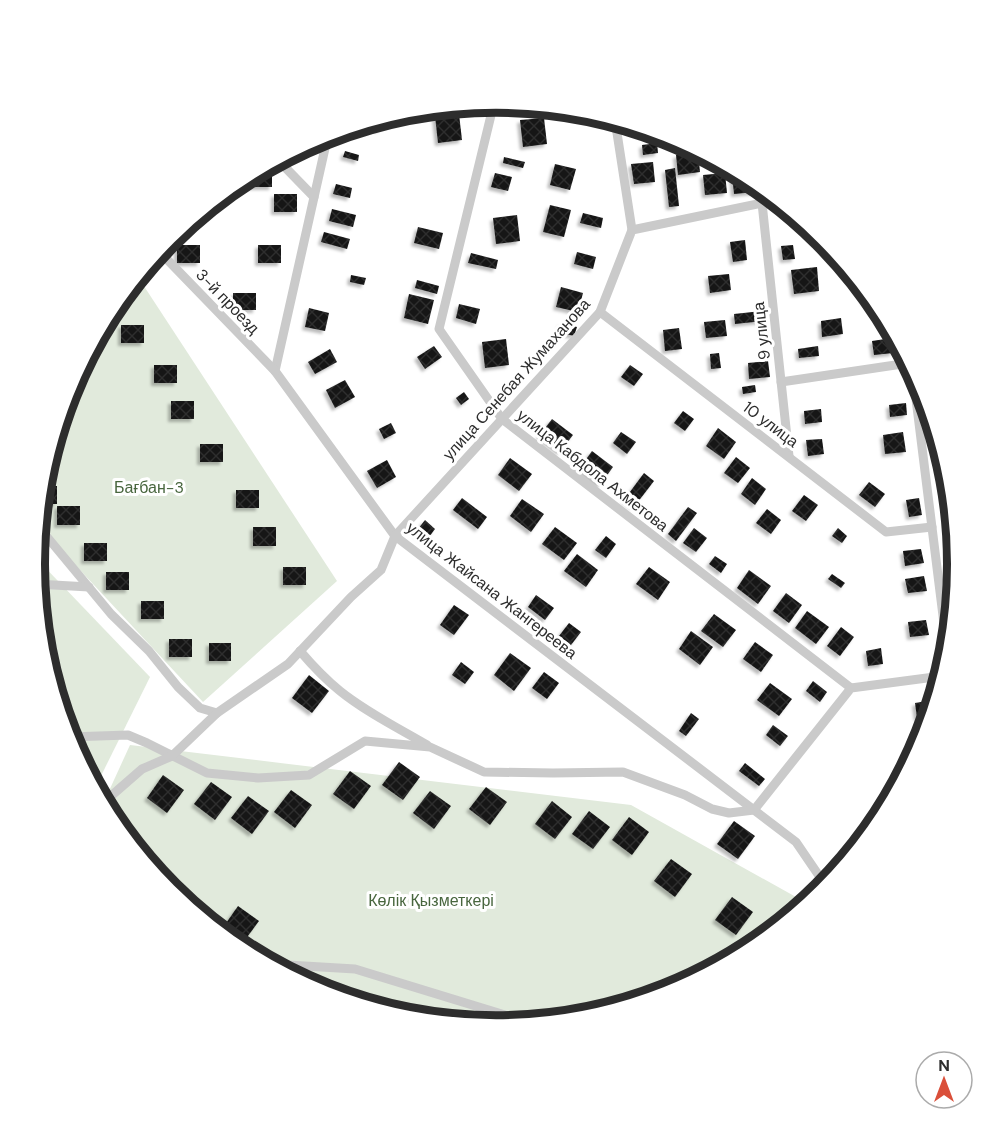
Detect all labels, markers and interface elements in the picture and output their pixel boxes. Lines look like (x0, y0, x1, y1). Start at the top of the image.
street label: 3-й проезд (191, 264, 264, 339)
street label: улица Сенебая Жумаханова (438, 294, 595, 465)
street label: 9 улица (748, 301, 775, 361)
street label: 10 улица (739, 397, 803, 452)
street label: улица Кабдола Ахметова (513, 405, 673, 536)
park label: Бағбан-3 (114, 477, 184, 498)
street label: улица Жайсана Жангереева (402, 517, 581, 664)
park label: Көлік Қызметкері (368, 890, 494, 911)
north arrow (914, 1050, 974, 1110)
text: N (938, 1055, 950, 1076)

